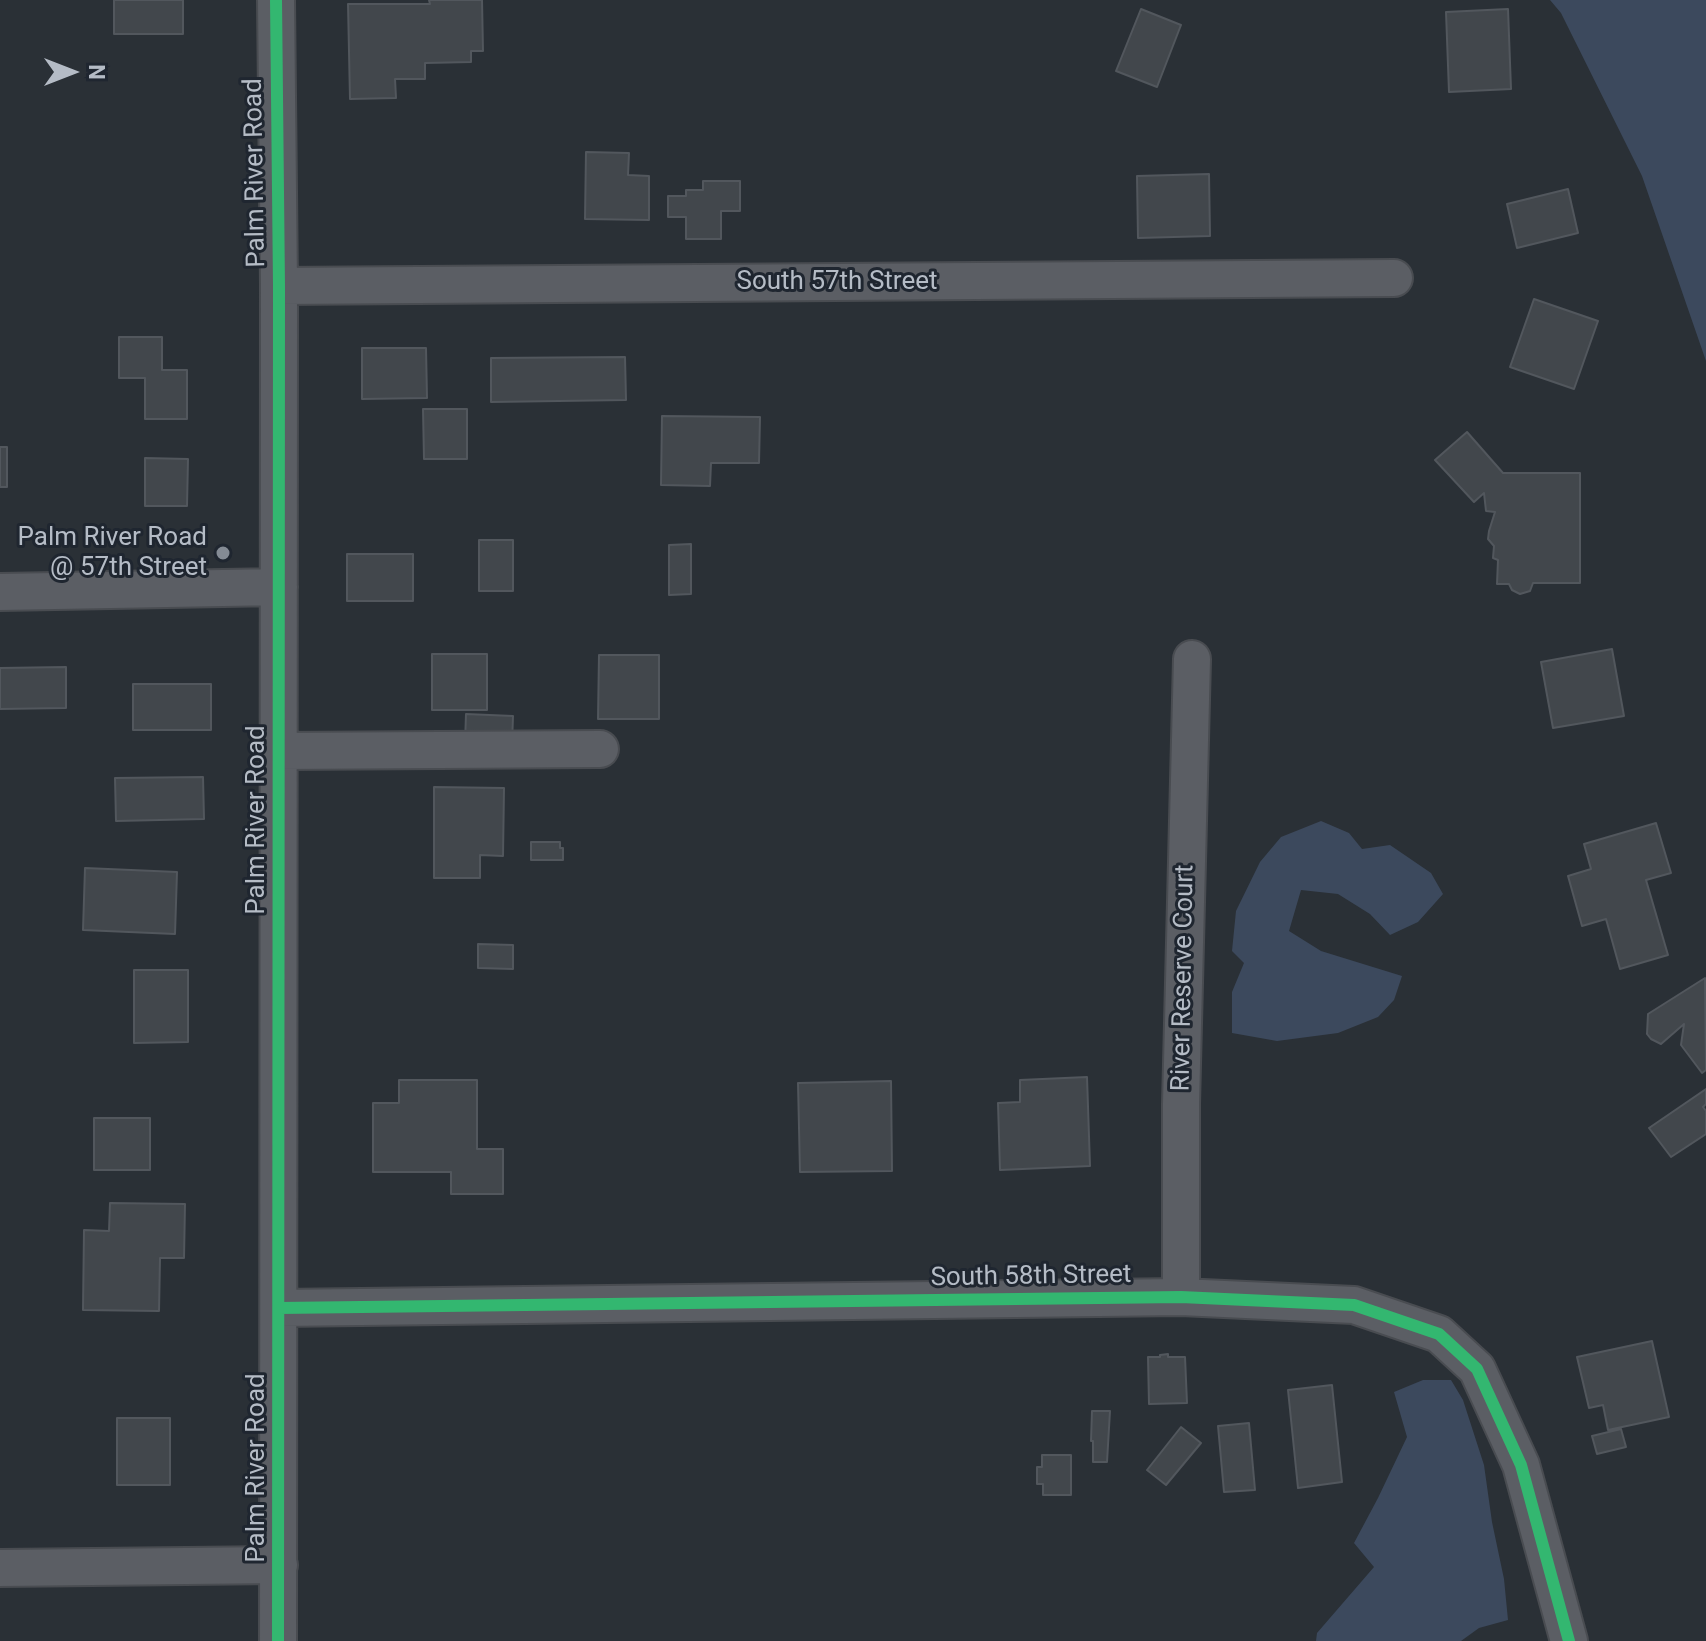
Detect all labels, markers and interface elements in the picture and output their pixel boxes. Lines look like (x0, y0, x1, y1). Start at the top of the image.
north arrow (32, 32, 112, 112)
text: N (84, 64, 109, 80)
street label: Palm River Road (239, 78, 273, 268)
street label: South 57th Street (737, 266, 937, 298)
place label: Palm River Road @ 57th Street (18, 522, 207, 584)
marker: Palm River Road @ 57th Street (214, 544, 232, 562)
street label: Palm River Road (241, 725, 273, 915)
street label: River Reserve Court (1166, 864, 1202, 1092)
street label: South 58th Street (930, 1260, 1132, 1294)
street label: Palm River Road (241, 1373, 273, 1563)

